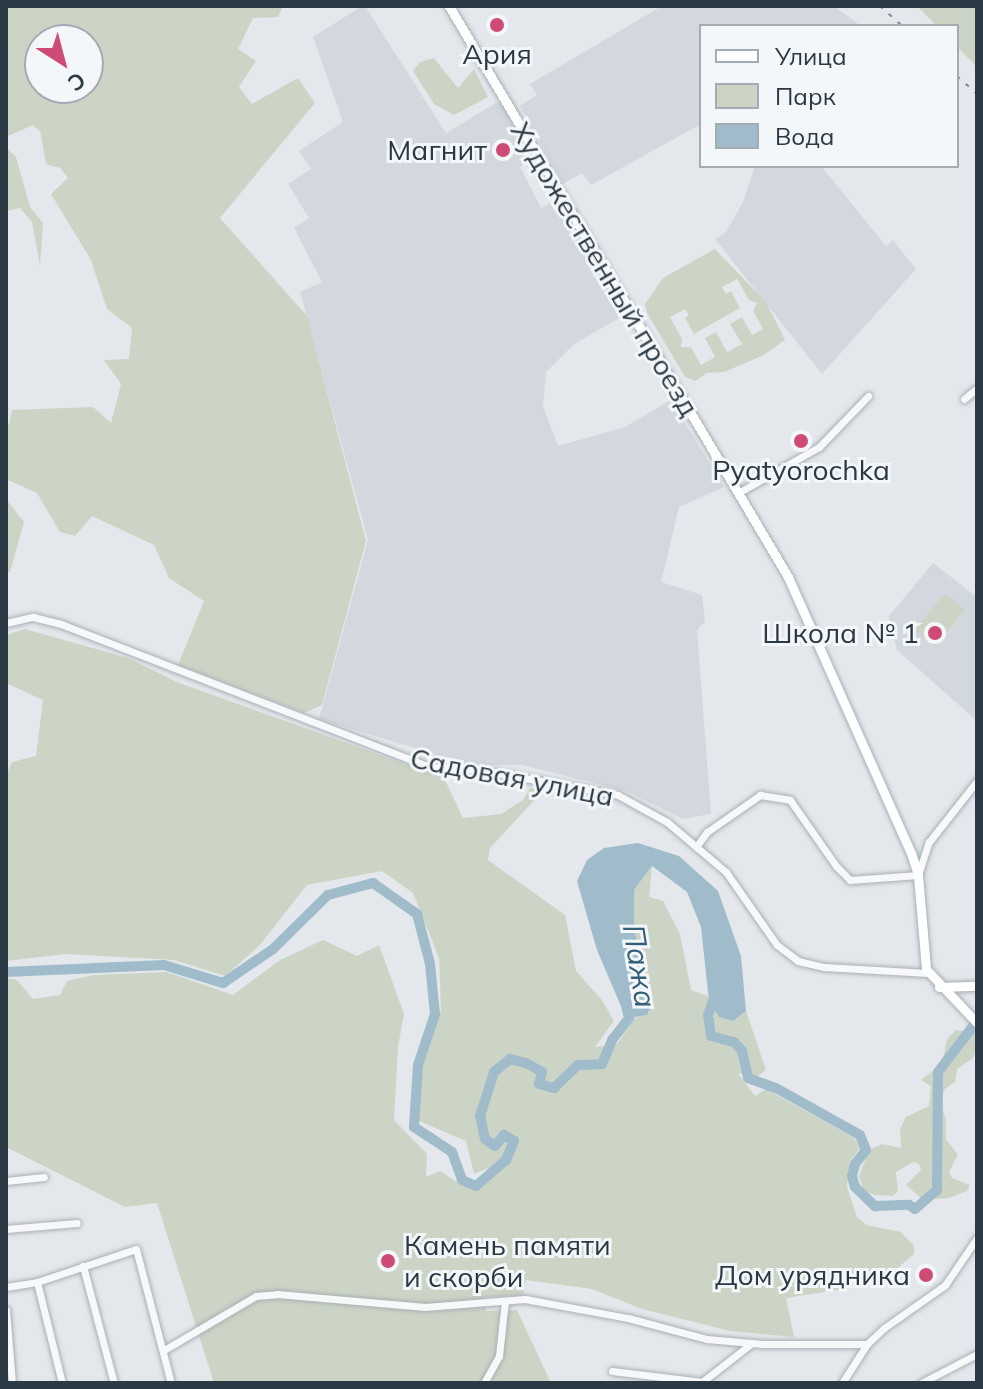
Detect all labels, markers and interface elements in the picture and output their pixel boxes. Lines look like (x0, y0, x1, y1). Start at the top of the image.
marker: Ария (488, 16, 506, 34)
north arrow (24, 24, 104, 104)
legend (699, 24, 959, 168)
place label: Ария (462, 37, 532, 71)
text: Улица (775, 41, 847, 71)
text: С (63, 66, 91, 98)
text: Парк (775, 81, 836, 111)
street label: Художественный проезд (504, 116, 706, 422)
text: Вода (775, 121, 835, 151)
place label: Магнит (387, 133, 487, 167)
marker: Магнит (494, 141, 512, 159)
marker: Pyatyorochka (792, 432, 810, 450)
place label: Pyatyorochka (712, 453, 890, 487)
place label: Школа № 1 (762, 616, 919, 650)
marker: Школа № 1 (926, 624, 944, 642)
street label: Садовая улица (408, 741, 616, 813)
water label: Пажа (616, 922, 664, 1010)
place label: Камень памяти и скорби (404, 1228, 611, 1294)
marker: Камень памяти и скорби (379, 1252, 397, 1270)
place label: Дом урядника (715, 1258, 910, 1292)
marker: Дом урядника (917, 1266, 935, 1284)

